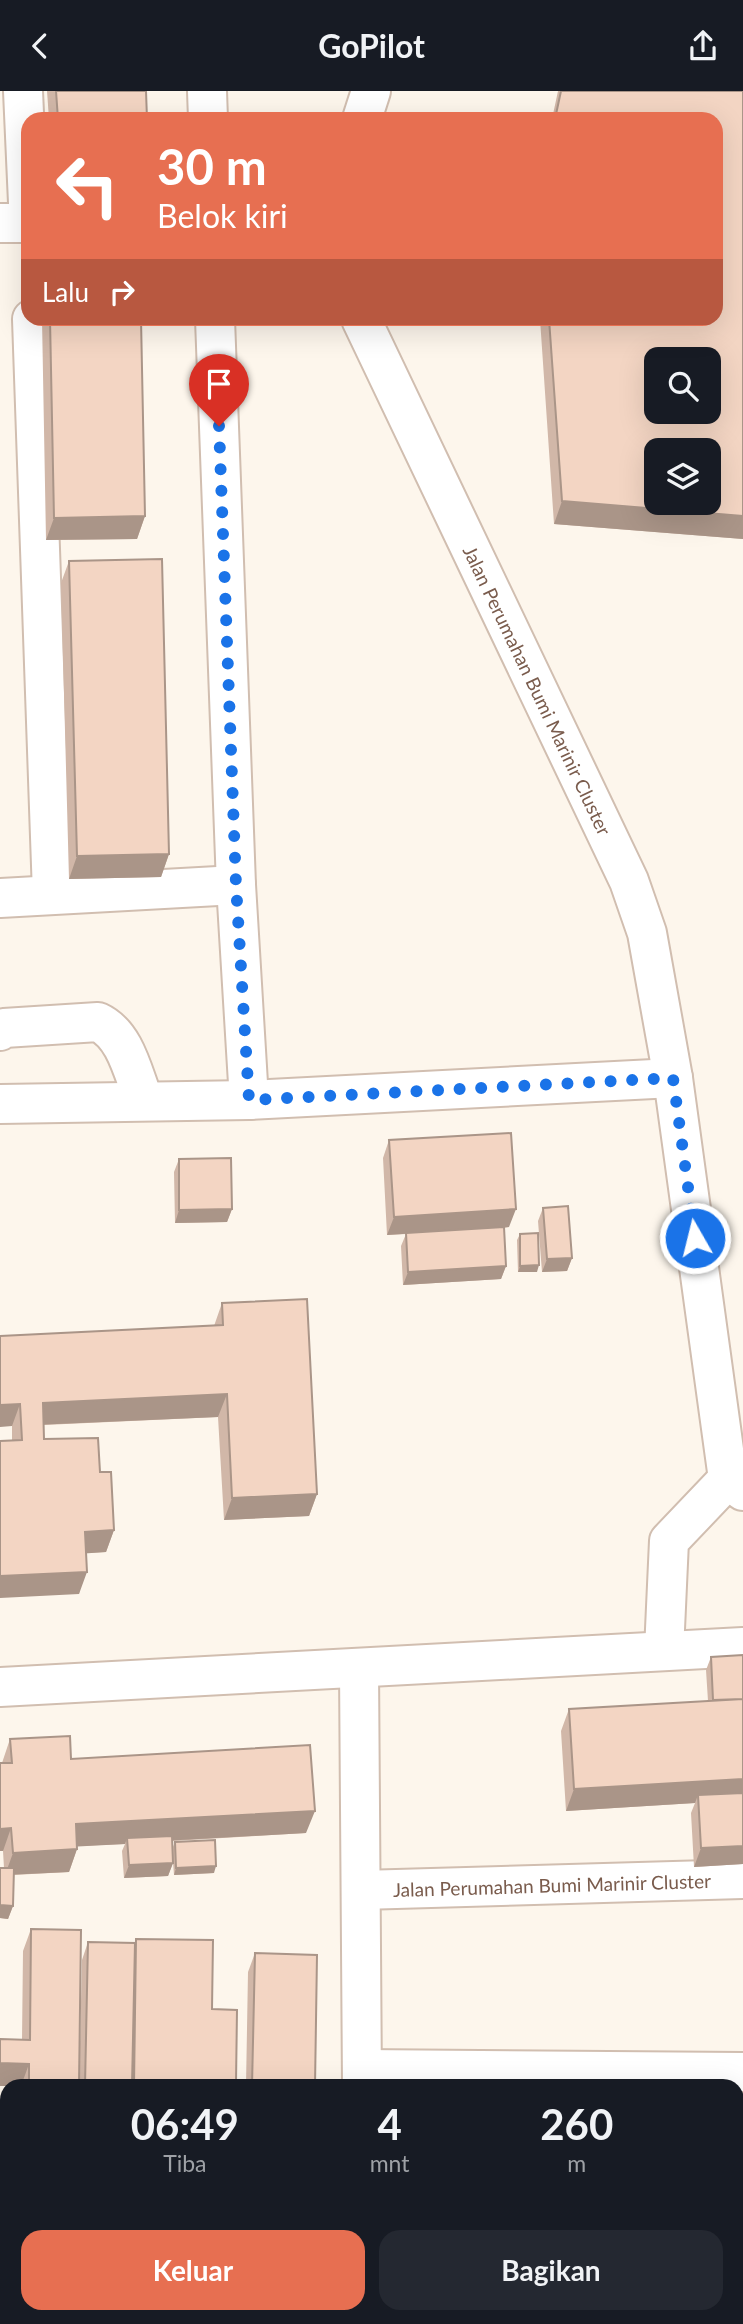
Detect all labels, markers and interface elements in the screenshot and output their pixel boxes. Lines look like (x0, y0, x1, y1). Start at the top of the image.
text: GoPilot (318, 26, 425, 65)
icon: back (21, 27, 59, 65)
icon: share (684, 27, 722, 65)
text: 30 m (157, 137, 267, 195)
icon: left (42, 140, 133, 231)
text: Belok kiri (157, 196, 288, 235)
icon: right (103, 273, 141, 311)
text: Lalu (42, 276, 89, 308)
map controls (644, 347, 721, 515)
button: search (644, 347, 721, 424)
pin (189, 354, 249, 426)
icon: arrive (200, 365, 238, 403)
button: layers (644, 438, 721, 515)
street label: Jalan Perumahan Bumi Marinir Cluster (459, 541, 617, 839)
position arrow (658, 1201, 732, 1275)
street label: Jalan Perumahan Bumi Marinir Cluster (393, 1868, 711, 1901)
text: 06:49 (131, 2099, 239, 2149)
text: 4 (377, 2099, 402, 2149)
text: 260 (540, 2099, 613, 2149)
text: Tiba (163, 2149, 206, 2177)
text: mnt (370, 2149, 409, 2177)
text: m (567, 2149, 586, 2177)
button: Keluar (21, 2230, 365, 2310)
button: Bagikan (379, 2230, 723, 2310)

